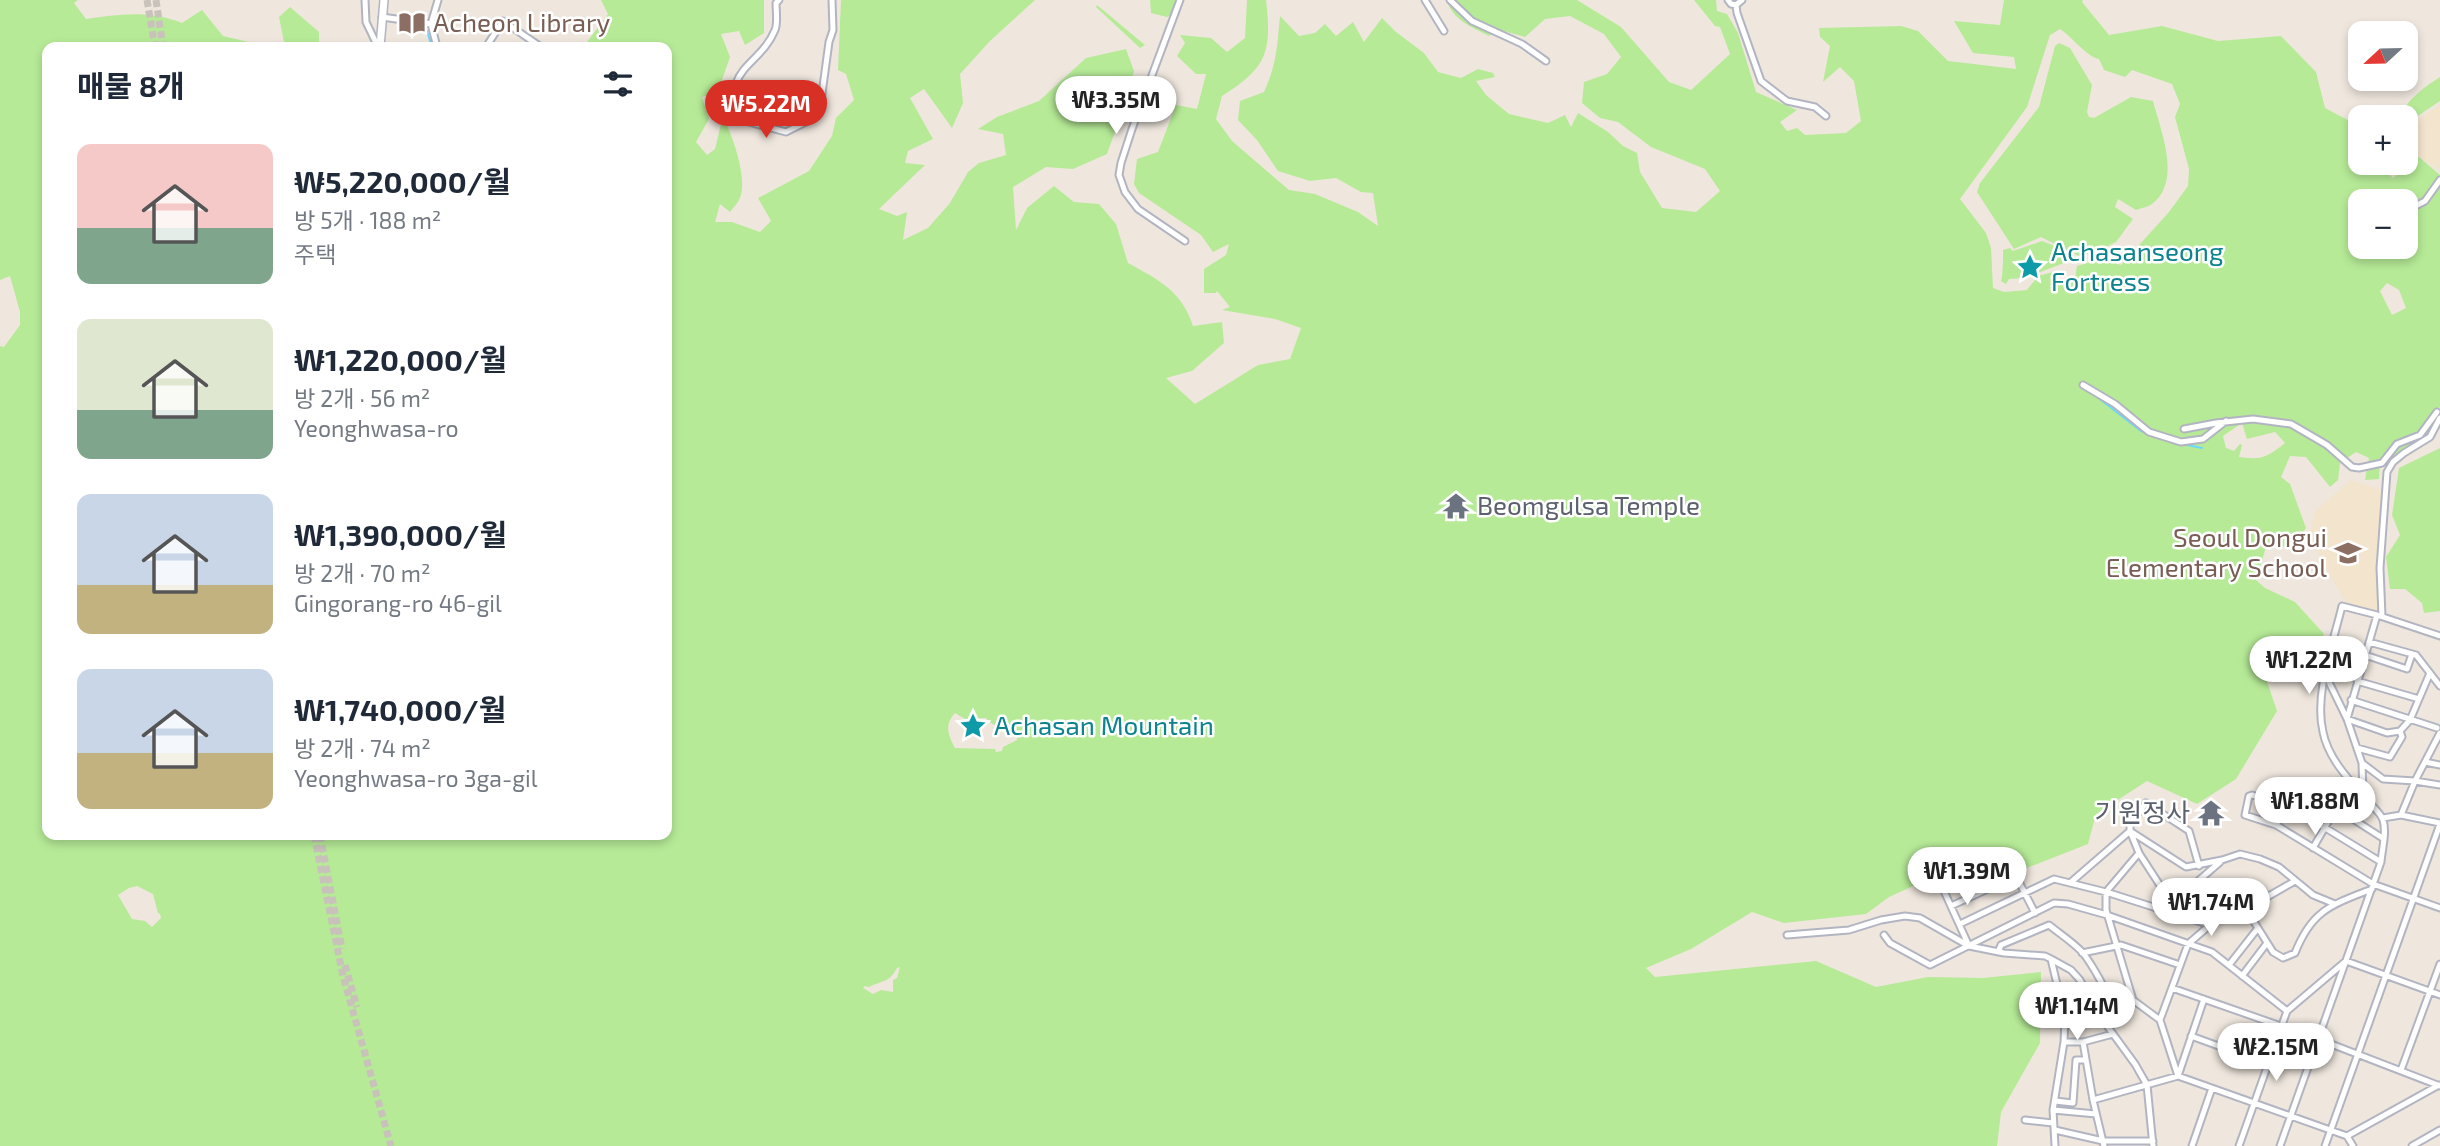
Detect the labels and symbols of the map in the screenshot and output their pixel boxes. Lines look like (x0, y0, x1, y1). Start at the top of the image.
place label: Acheon Library (433, 6, 610, 37)
library icon: Acheon Library (397, 8, 427, 38)
north arrow (2348, 21, 2418, 91)
pin: ₩3.35M (1059, 76, 1173, 136)
pin: ₩5.22M (709, 80, 823, 140)
place label: Achasanseong Fortress (2051, 235, 2223, 296)
place icon: Achasanseong Fortress (2015, 252, 2045, 282)
place label: Beomgulsa Temple (1477, 489, 1700, 520)
temple icon: Beomgulsa Temple (1441, 491, 1471, 521)
place label: Seoul Dongui Elementary School (2106, 521, 2327, 582)
school or university icon: Seoul Dongui Elementary School (2333, 538, 2363, 568)
pin: ₩1.22M (2252, 636, 2366, 696)
place label: Achasan Mountain (994, 709, 1214, 740)
place icon: Achasan Mountain (958, 711, 988, 741)
pin: ₩1.88M (2258, 778, 2372, 837)
place label: 기원정사 (2094, 796, 2190, 827)
temple icon: 기원정사 (2196, 798, 2226, 828)
pin: ₩1.39M (1910, 848, 2024, 907)
pin: ₩1.74M (2154, 878, 2268, 938)
pin: ₩1.14M (2020, 982, 2134, 1042)
pin: ₩2.15M (2219, 1024, 2333, 1083)

